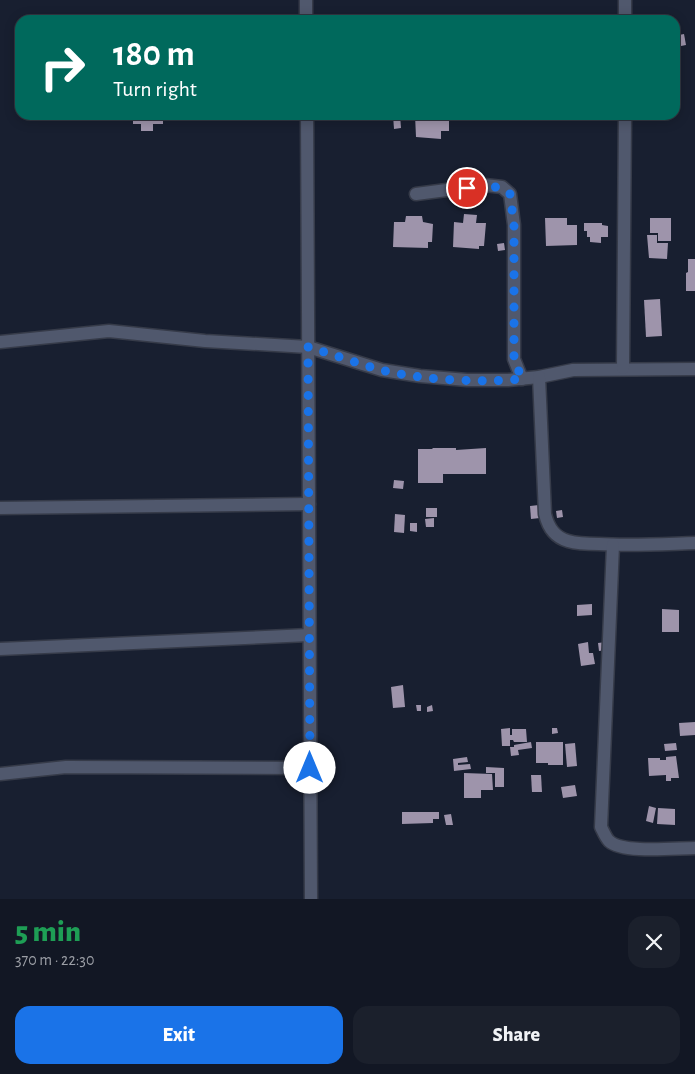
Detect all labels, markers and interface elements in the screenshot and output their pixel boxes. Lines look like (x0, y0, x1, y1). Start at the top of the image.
icon: right (30, 35, 95, 100)
text: 180 m (113, 37, 195, 72)
text: Turn right (113, 78, 197, 100)
pin (446, 167, 488, 209)
icon: arrive (453, 174, 481, 202)
position arrow (283, 741, 335, 793)
button: close (628, 916, 680, 968)
text: 5 min (15, 917, 81, 947)
text: 370 m · 22:30 (15, 952, 94, 968)
button: Exit (15, 1006, 343, 1064)
button: Share (353, 1006, 680, 1064)

